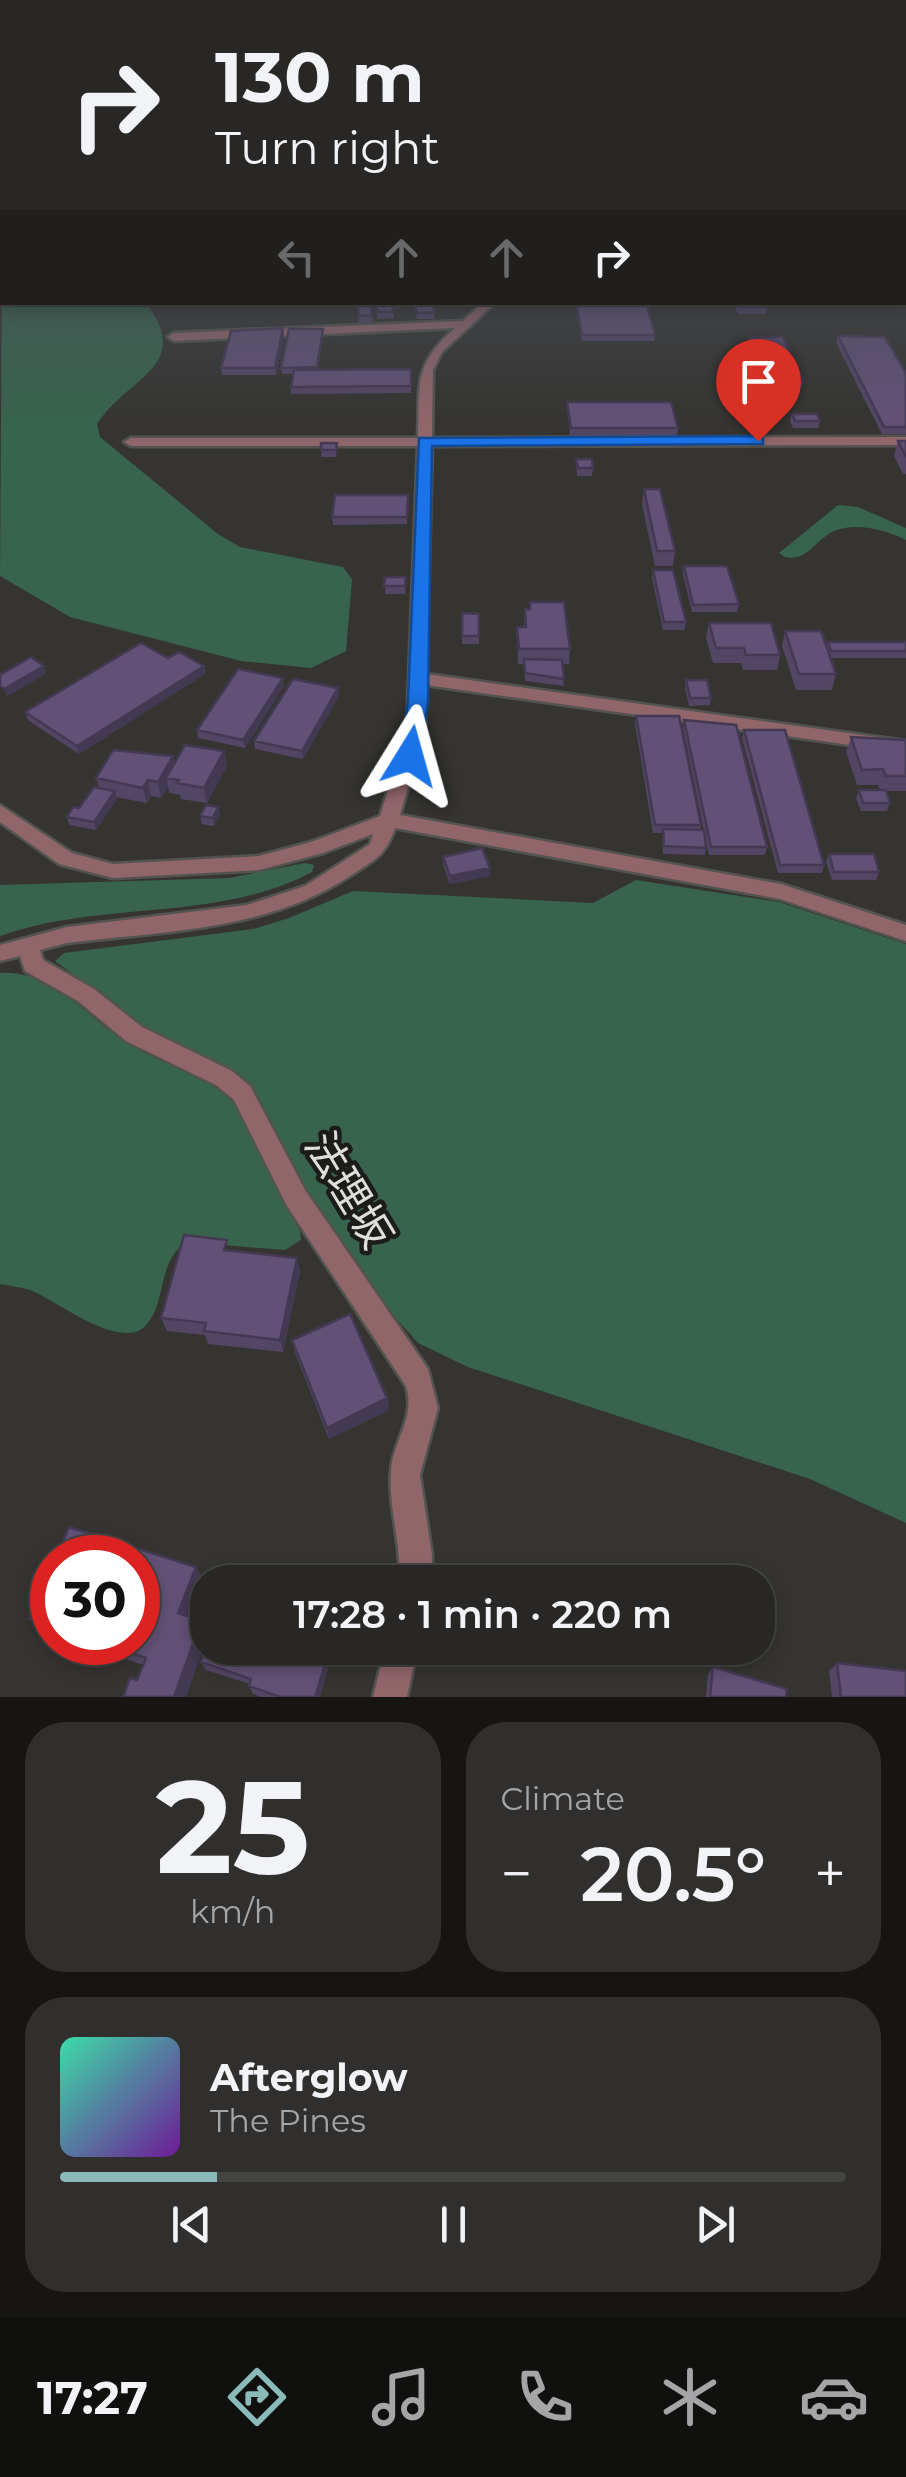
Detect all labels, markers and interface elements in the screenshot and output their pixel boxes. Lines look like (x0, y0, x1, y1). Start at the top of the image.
text: 130 m (215, 34, 425, 120)
icon: right (50, 40, 180, 170)
text: Turn right (215, 120, 440, 175)
icon: left (269, 230, 324, 285)
icon: ahead (374, 230, 429, 285)
icon: ahead (479, 230, 534, 285)
icon: right (584, 230, 639, 285)
pin (716, 339, 801, 442)
icon: arrive (731, 354, 786, 409)
position arrow (358, 704, 462, 808)
street label: 法理坂 (294, 1123, 404, 1257)
speed limit sign: 30 (30, 1535, 160, 1665)
text: 17:28 · 1 min · 220 m (293, 1591, 672, 1638)
text: 25 (156, 1747, 310, 1906)
text: Climate (501, 1779, 625, 1818)
text: 20.5° (580, 1828, 766, 1920)
text: − (501, 1840, 532, 1907)
text: + (814, 1840, 846, 1907)
text: km/h (190, 1892, 275, 1931)
text: Afterglow (210, 2054, 408, 2101)
text: The Pines (210, 2101, 366, 2140)
icon: previous (164, 2197, 219, 2252)
icon: pause (426, 2197, 481, 2252)
icon: next (688, 2197, 743, 2252)
icon: directions (222, 2362, 292, 2432)
icon: music (366, 2362, 436, 2432)
icon: phone (510, 2362, 580, 2432)
icon: climate (655, 2362, 725, 2432)
icon: car (799, 2362, 869, 2432)
text: 17:27 (37, 2370, 148, 2425)

